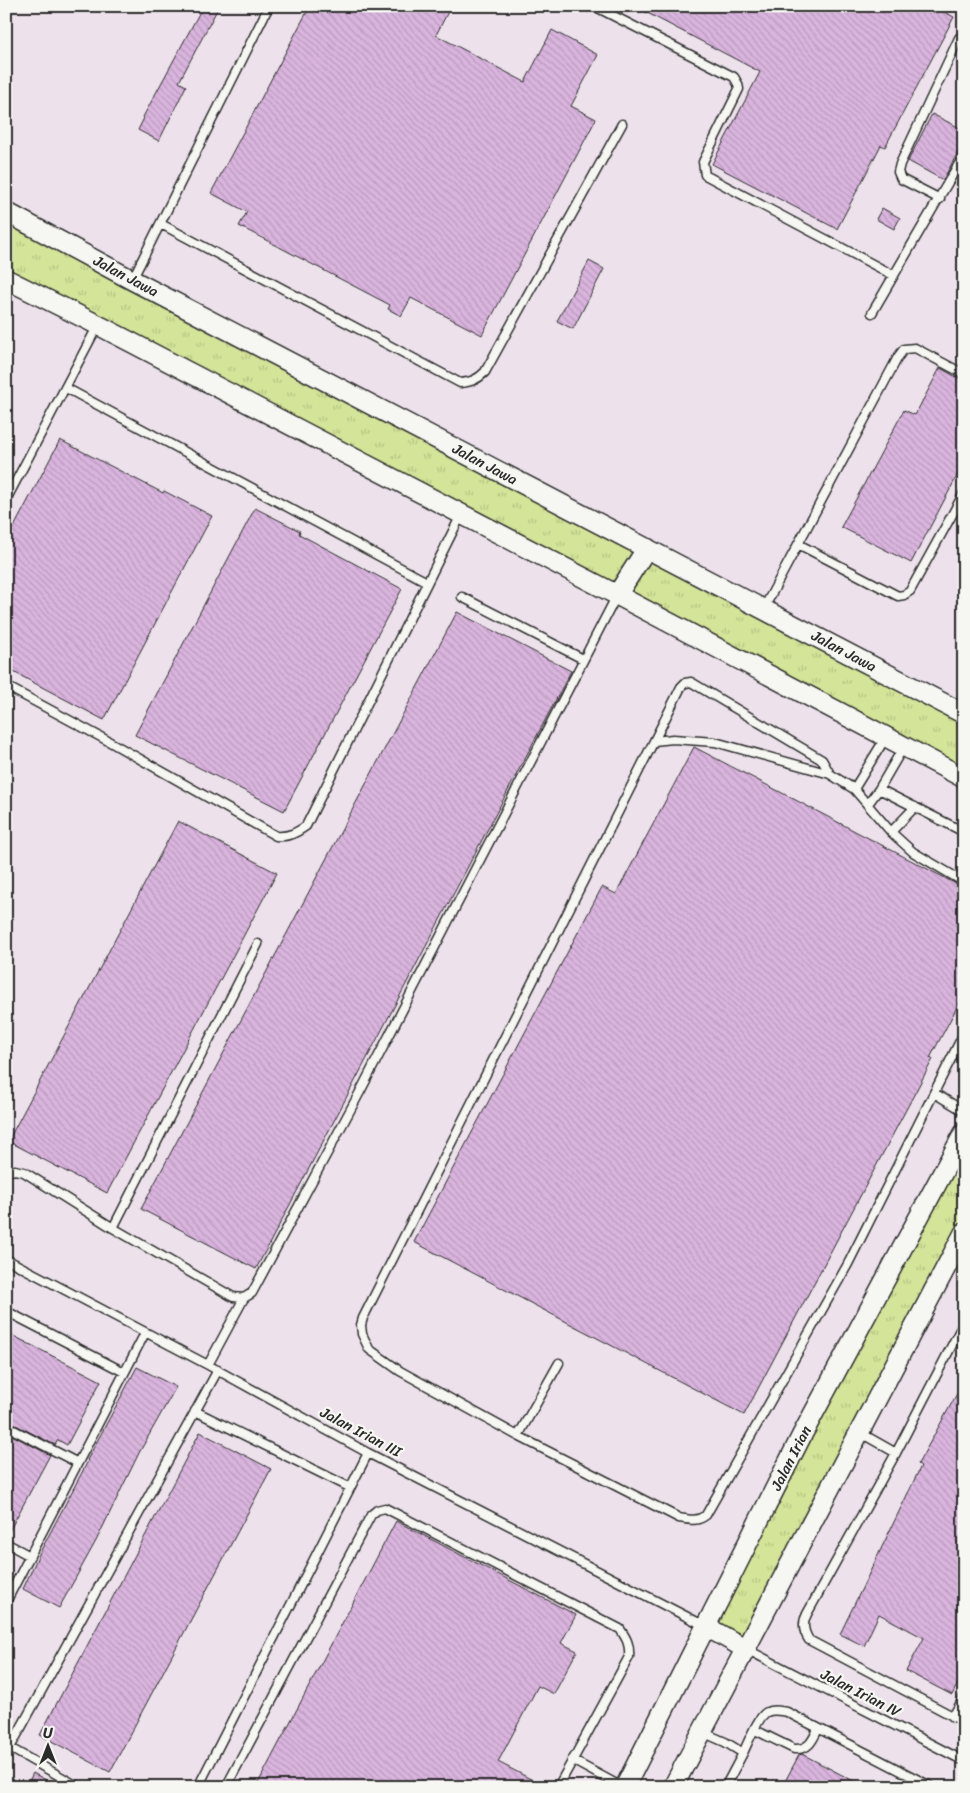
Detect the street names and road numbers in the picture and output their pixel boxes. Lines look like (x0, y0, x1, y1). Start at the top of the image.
street label: Jalan Jawa (88, 247, 164, 304)
street label: Jalan Jawa (447, 435, 523, 492)
street label: Jalan Jawa (806, 622, 882, 679)
street label: Jalan Irian III (315, 1399, 407, 1465)
street label: Jalan Irian (763, 1421, 819, 1496)
street label: Jalan Irian IV (815, 1661, 906, 1725)

